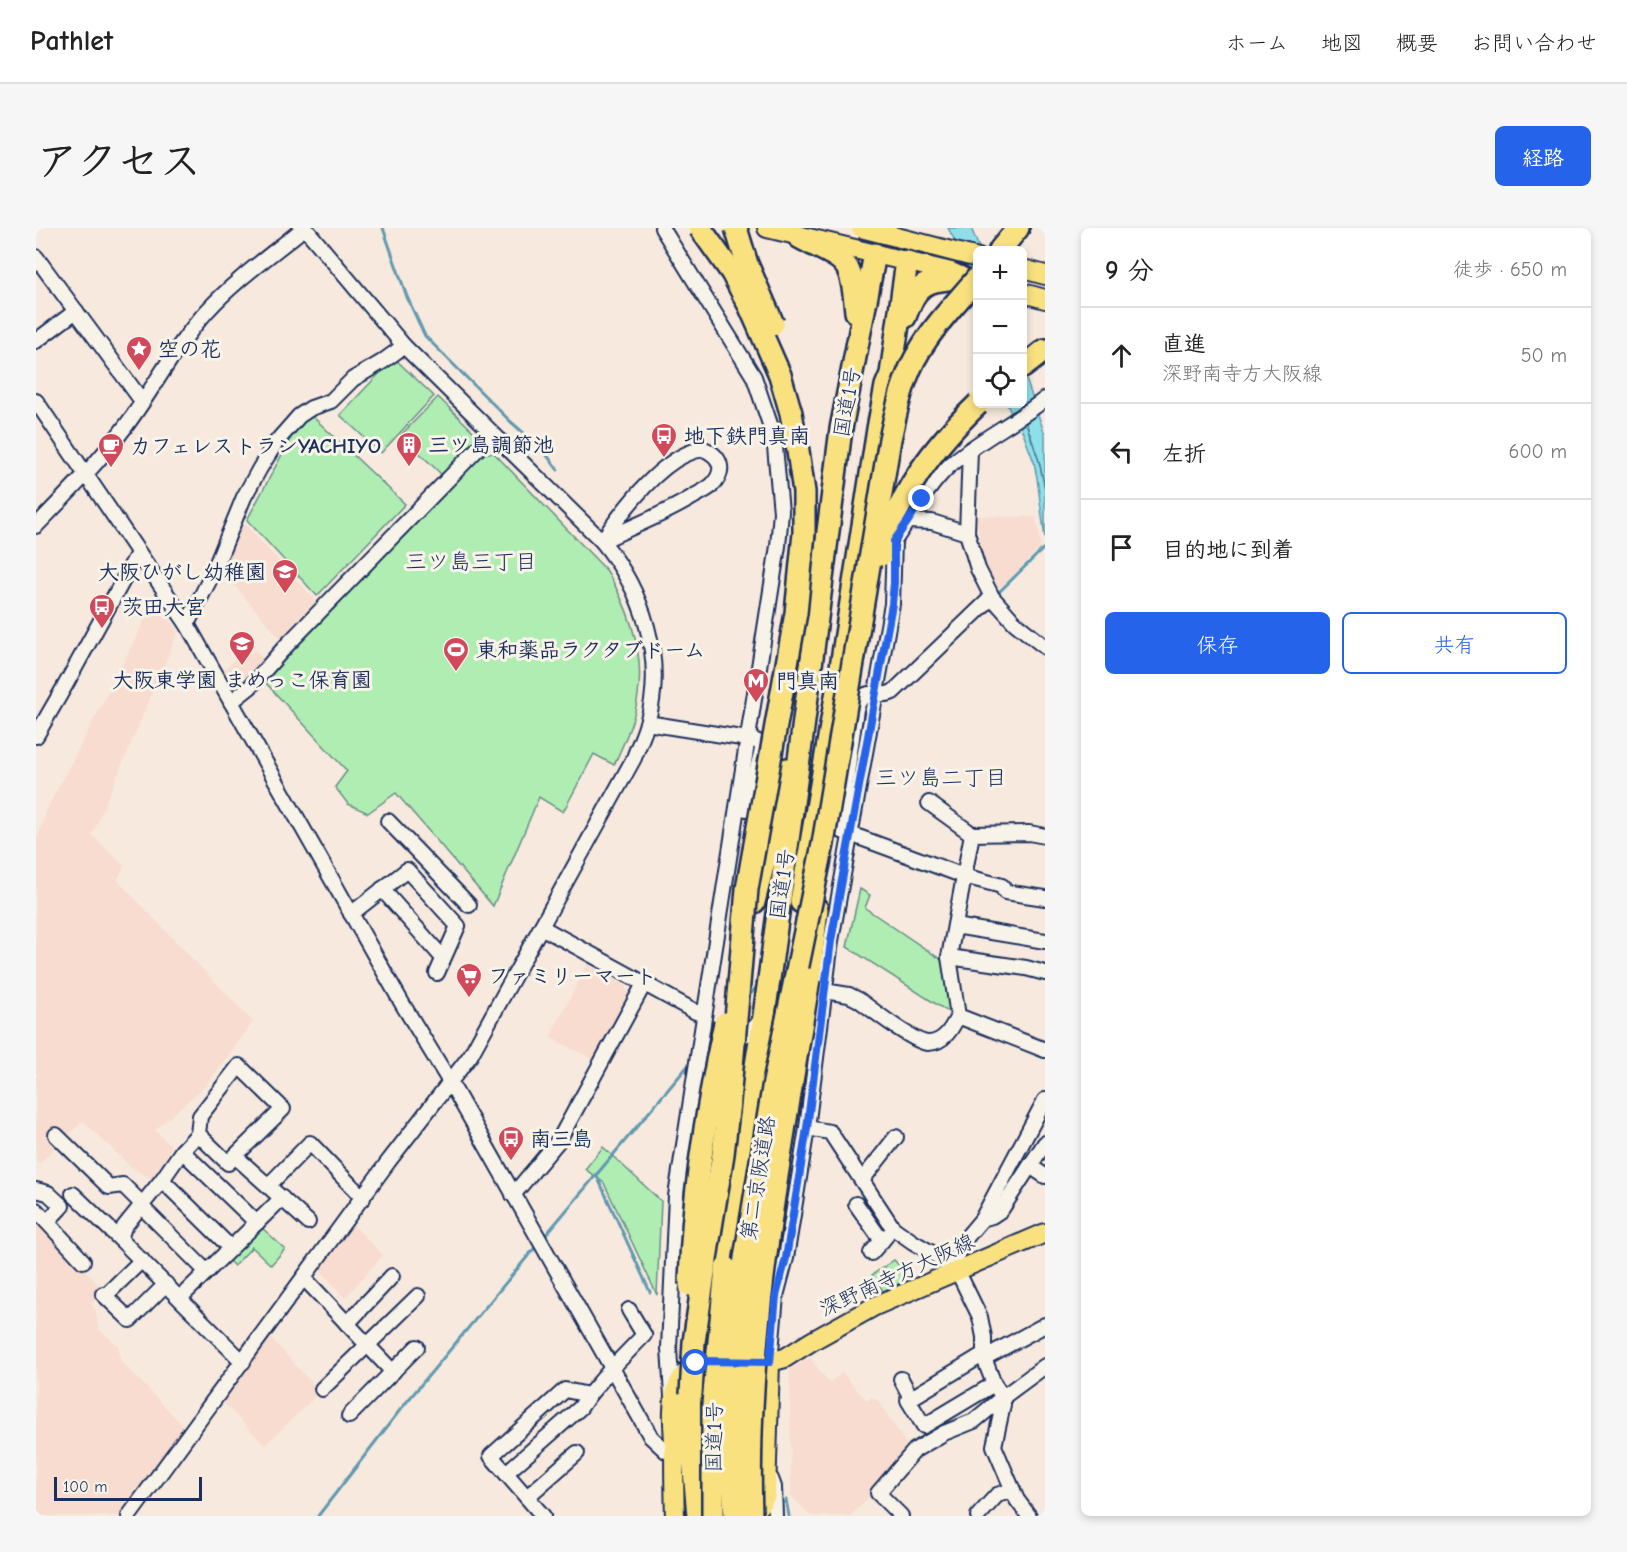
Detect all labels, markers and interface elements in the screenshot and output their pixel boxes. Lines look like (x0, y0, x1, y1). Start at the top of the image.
text: Pathlet (30, 25, 113, 57)
text: ホーム (1226, 31, 1288, 55)
text: 地図 (1321, 31, 1363, 55)
text: 概要 (1396, 31, 1438, 55)
text: お問い合わせ (1471, 31, 1597, 55)
button: 経路 (1495, 126, 1591, 186)
text: アクセス (36, 137, 201, 186)
map controls (973, 246, 1027, 408)
button: + (973, 246, 1027, 300)
text: 9 分 (1105, 256, 1154, 286)
text: 徒歩 · 650 m (1453, 258, 1567, 281)
button: − (973, 300, 1027, 354)
text: 直進 (1162, 331, 1206, 357)
place icon: 空の花 (124, 334, 154, 372)
place label: 空の花 (158, 337, 221, 361)
icon: ahead (1105, 339, 1138, 372)
text: 50 m (1521, 344, 1567, 367)
button: locate (973, 354, 1027, 408)
text: 深野南寺方大阪線 (1162, 362, 1322, 385)
street label: 国道1号 (829, 365, 865, 439)
bus stop icon: 地下鉄門真南 (649, 421, 679, 459)
place label: 地下鉄門真南 (684, 424, 810, 448)
building icon: 三ツ島調節池 (394, 430, 424, 468)
cafe icon: カフェレストランYACHIYO (96, 431, 126, 469)
place label: 三ツ島調節池 (428, 433, 554, 457)
place label: カフェレストランYACHIYO (130, 434, 381, 458)
icon: left (1105, 435, 1138, 468)
text: 600 m (1509, 440, 1567, 463)
text: 左折 (1162, 441, 1206, 467)
route end (908, 485, 934, 511)
icon: arrive (1105, 531, 1138, 564)
text: 目的地に到着 (1162, 537, 1294, 563)
district label: 三ツ島三丁目 (405, 549, 537, 575)
school or university icon: 大阪ひがし幼稚園 (270, 557, 300, 595)
place label: 大阪ひがし幼稚園 (98, 560, 266, 584)
bus stop icon: 茨田大宮 (87, 592, 117, 630)
place label: 茨田大宮 (122, 595, 206, 619)
button: 保存 (1105, 612, 1330, 674)
button: 共有 (1342, 612, 1567, 674)
school or university icon: 大阪東学園 まめっこ保育園 (227, 629, 257, 667)
sports icon: 東和薬品ラクタブドーム (441, 635, 471, 673)
place label: 東和薬品ラクタブドーム (476, 638, 705, 662)
metro station icon: 門真南 (741, 666, 771, 704)
place label: 大阪東学園 まめっこ保育園 (112, 668, 372, 692)
place label: 門真南 (776, 669, 839, 693)
district label: 三ツ島二丁目 (875, 765, 1007, 791)
street label: 国道1号 (765, 847, 799, 921)
supermarket icon: ファミリーマート (454, 961, 484, 999)
place label: ファミリーマート (488, 964, 657, 988)
street label: 第二京阪道路 (736, 1114, 780, 1242)
bus stop icon: 南三島 (496, 1124, 526, 1162)
place label: 南三島 (530, 1127, 593, 1151)
street label: 深野南寺方大阪線 (816, 1229, 978, 1321)
route start (682, 1349, 708, 1375)
street label: 国道1号 (701, 1401, 727, 1473)
scale bar (54, 1474, 202, 1502)
text: 100 m (63, 1478, 107, 1496)

